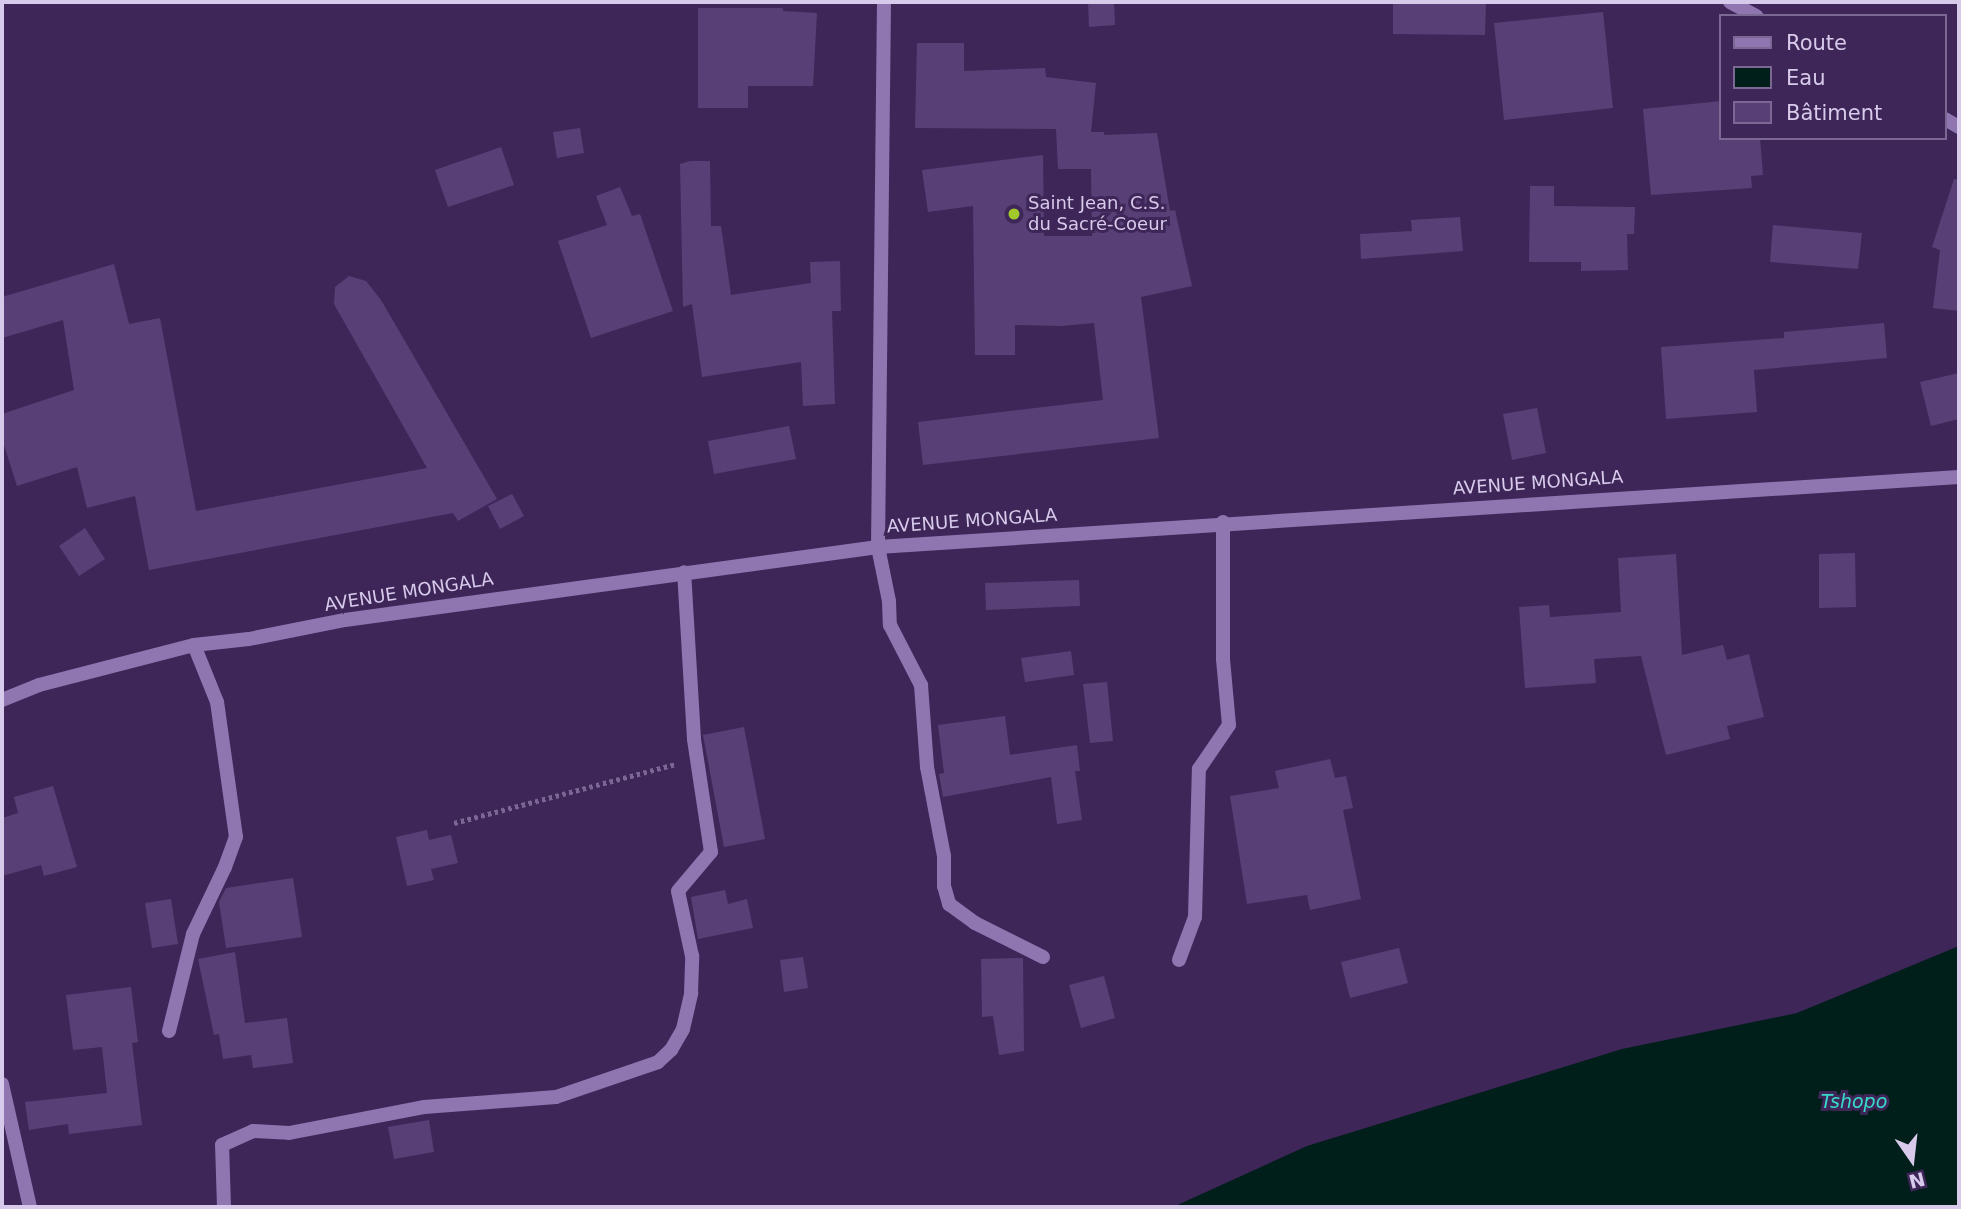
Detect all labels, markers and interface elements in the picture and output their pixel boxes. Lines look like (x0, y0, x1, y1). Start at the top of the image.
legend (1720, 14, 1947, 140)
text: Route (1786, 31, 1847, 55)
text: Eau (1786, 66, 1825, 90)
text: Bâtiment (1786, 101, 1882, 125)
place label: Saint Jean, C.S. du Sacré-Coeur (1028, 193, 1167, 235)
marker: Saint Jean, C.S. du Sacré-Coeur (1006, 206, 1022, 222)
street label: AVENUE MONGALA (1452, 466, 1624, 500)
street label: AVENUE MONGALA (886, 504, 1058, 538)
street label: AVENUE MONGALA (323, 568, 495, 616)
water label: Tshopo (1821, 1091, 1887, 1113)
north arrow (1877, 1125, 1947, 1195)
text: N (1907, 1168, 1927, 1193)

